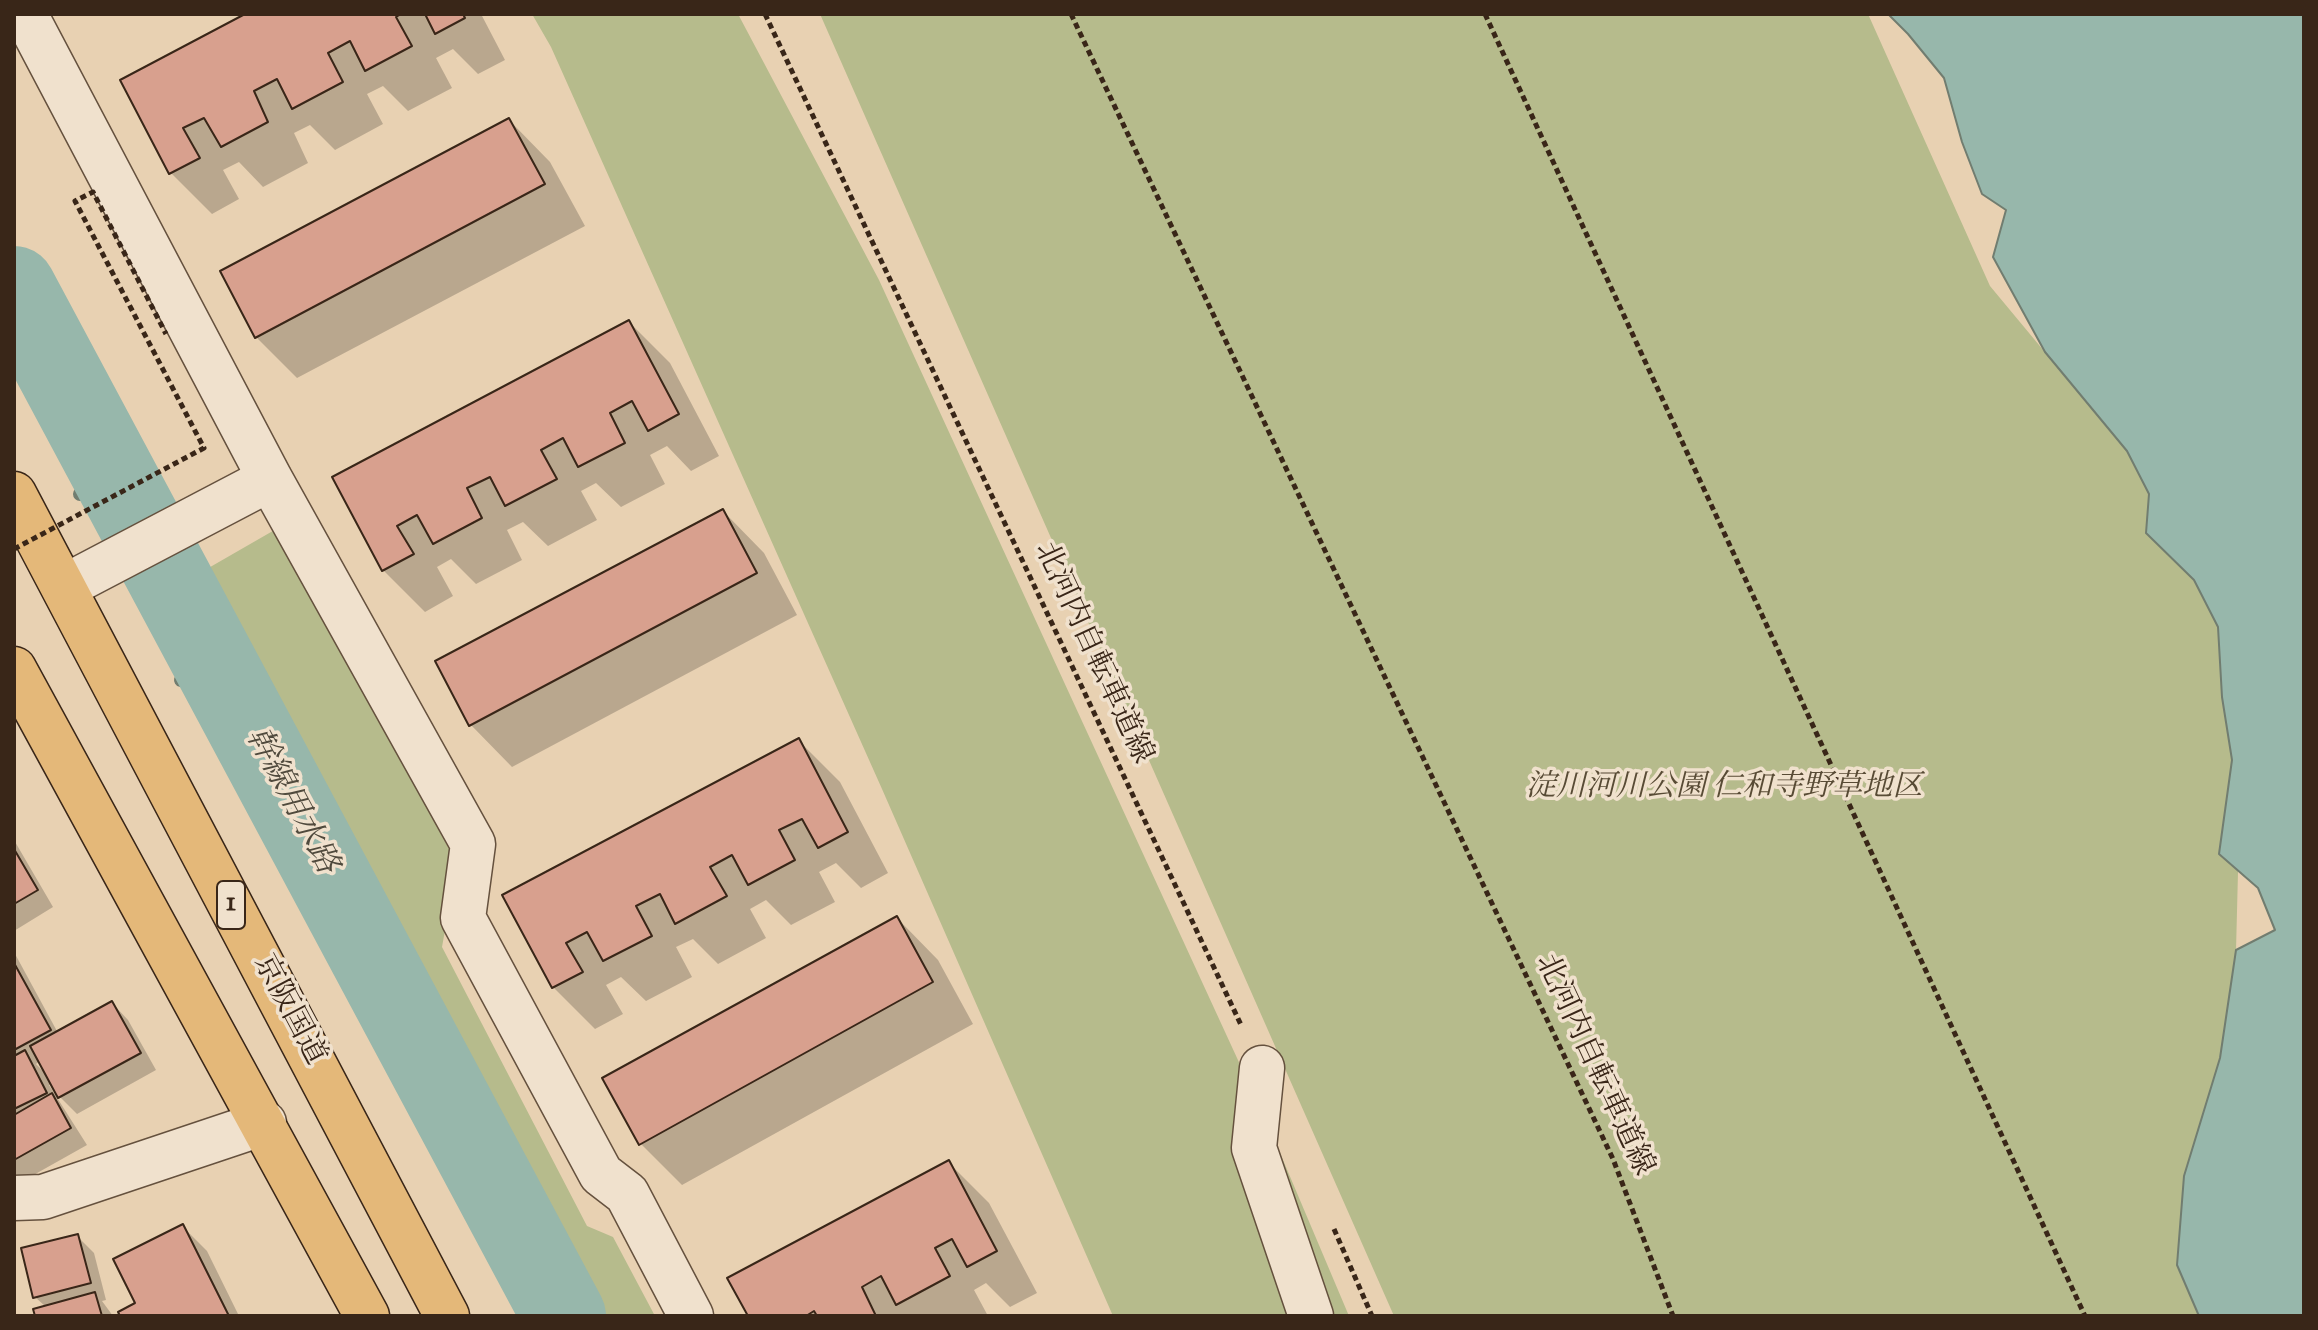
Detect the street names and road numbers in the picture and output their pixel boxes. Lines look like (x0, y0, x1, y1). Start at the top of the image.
street label: 北河内自転車道線 (1024, 538, 1158, 770)
road number: 1 (217, 881, 245, 929)
street label: 京阪国道 (243, 950, 331, 1072)
street label: 北河内自転車道線 (1525, 950, 1659, 1182)

